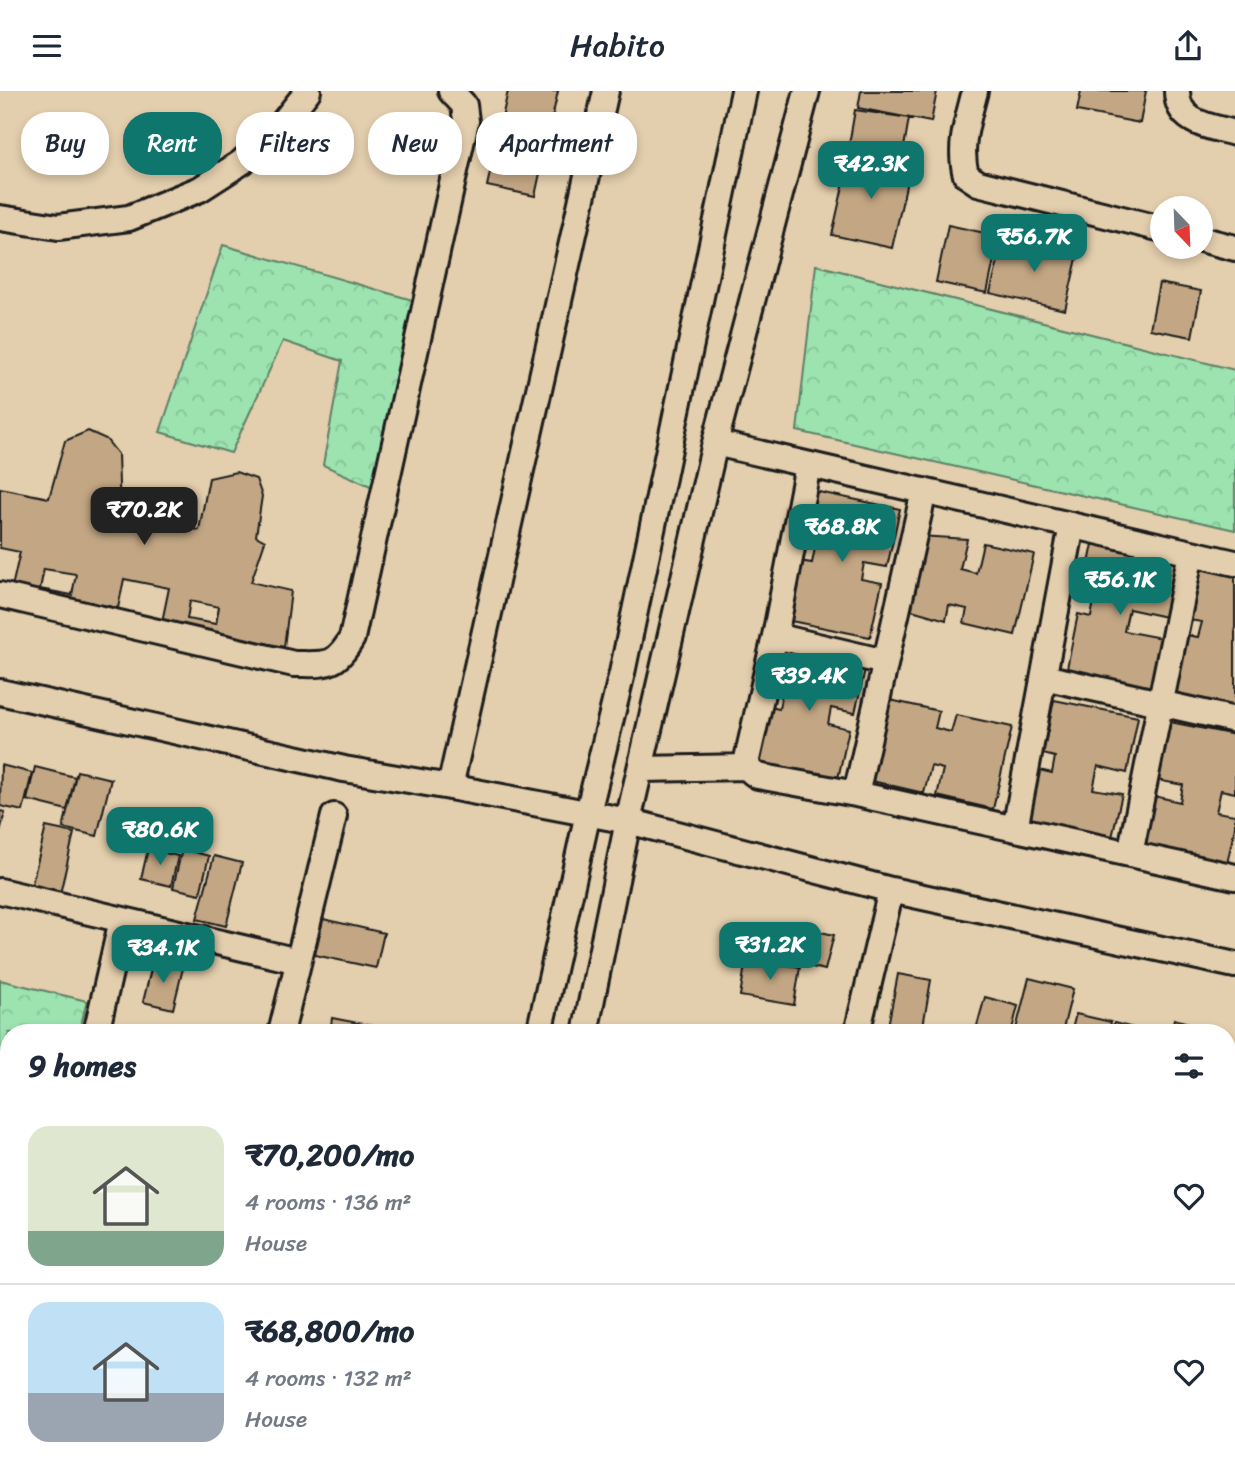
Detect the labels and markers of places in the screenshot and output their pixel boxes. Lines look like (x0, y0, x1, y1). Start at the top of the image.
pin: ₹42.3K (814, 141, 928, 201)
pin: ₹56.7K (977, 215, 1091, 274)
pin: ₹70.2K (87, 487, 201, 547)
pin: ₹68.8K (785, 505, 899, 564)
pin: ₹56.1K (1063, 557, 1177, 617)
pin: ₹39.4K (752, 653, 866, 713)
pin: ₹80.6K (103, 807, 217, 867)
pin: ₹31.2K (713, 923, 827, 982)
pin: ₹34.1K (106, 925, 220, 985)

